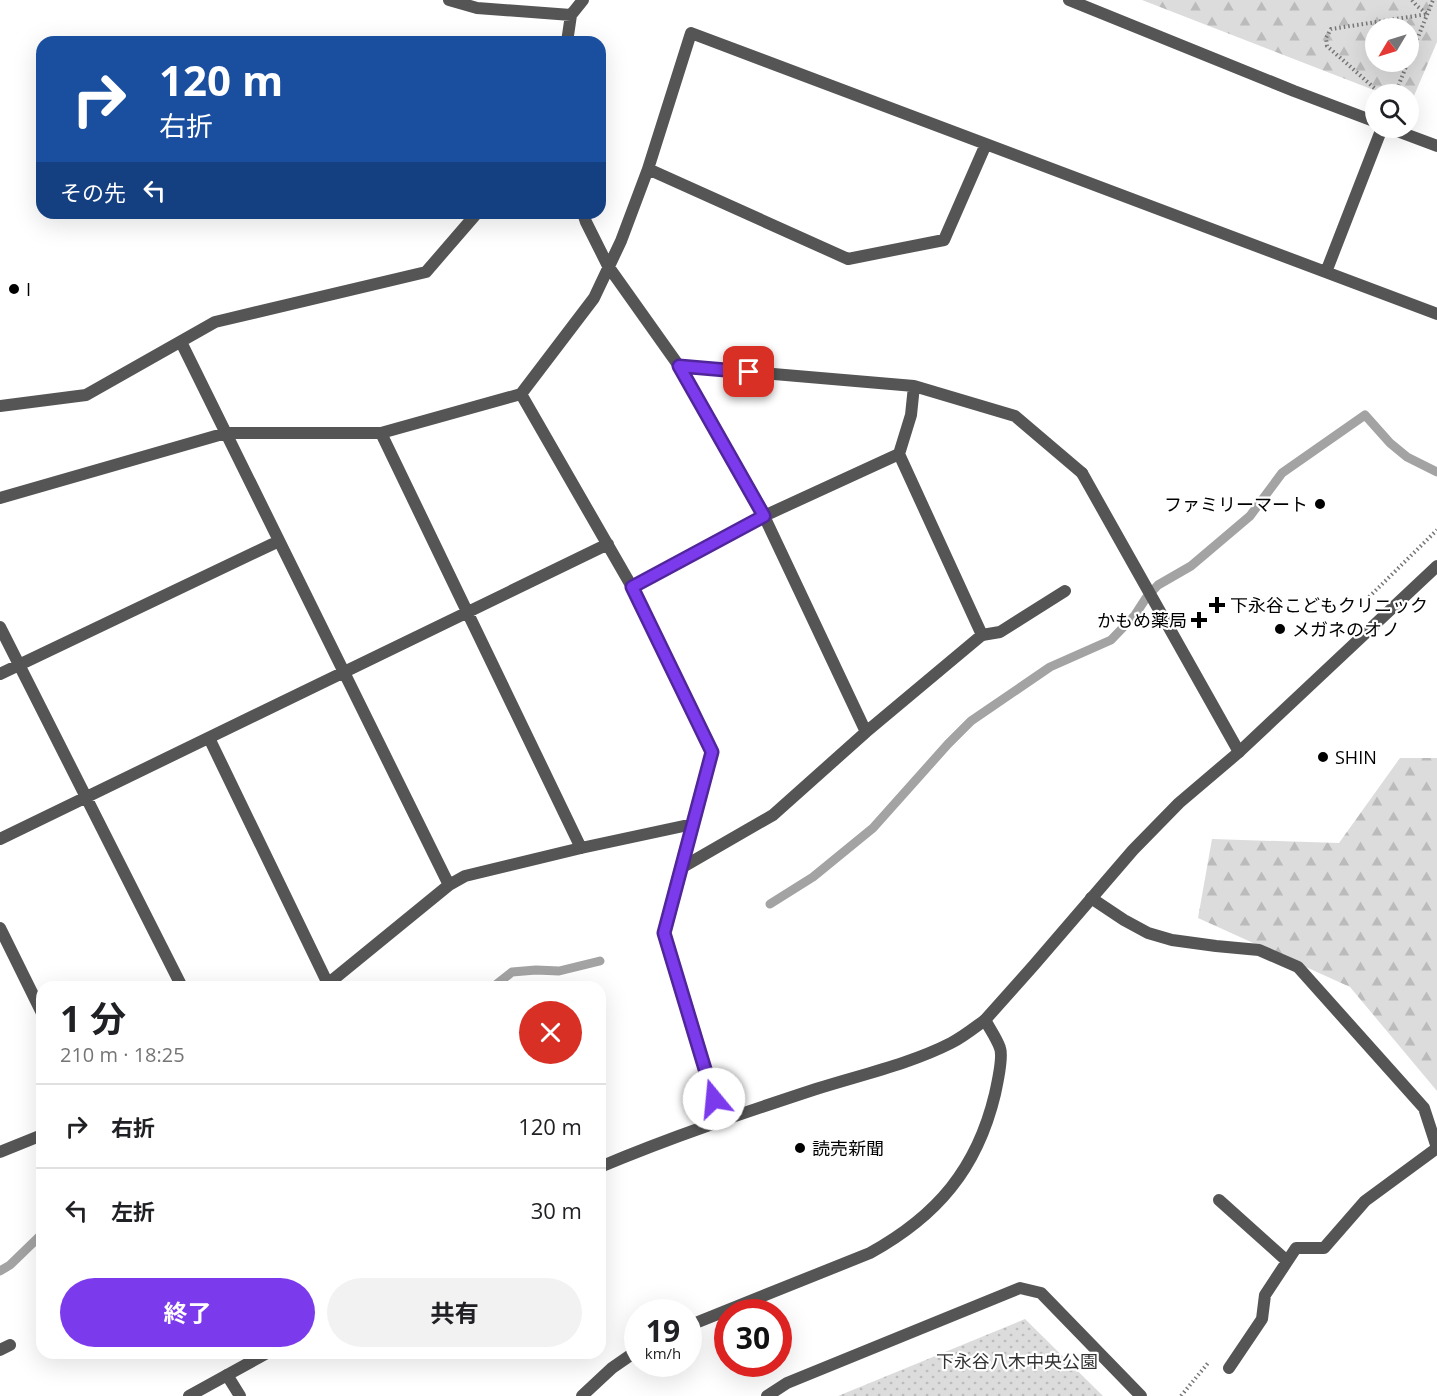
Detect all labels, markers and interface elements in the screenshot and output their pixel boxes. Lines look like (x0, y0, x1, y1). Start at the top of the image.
north arrow (1365, 18, 1419, 72)
map controls (1365, 18, 1419, 138)
text: 120 m (159, 51, 283, 108)
icon: right (60, 60, 138, 138)
button: search (1365, 84, 1419, 138)
text: 右折 (159, 107, 213, 144)
icon: left (138, 174, 171, 207)
text: その先 (60, 177, 126, 207)
place label: I (26, 277, 31, 301)
marker: I (7, 282, 21, 296)
pin (723, 346, 774, 397)
icon: arrive (732, 355, 765, 388)
place label: ファミリーマート (1164, 492, 1308, 516)
marker: ファミリーマート (1313, 497, 1327, 511)
place label: 下永谷こどもクリニック (1230, 593, 1428, 617)
marker: 下永谷こどもクリニック (1208, 596, 1226, 614)
place label: かもめ薬局 (1097, 608, 1187, 632)
marker: かもめ薬局 (1192, 613, 1206, 627)
place label: メガネのオノ (1292, 617, 1400, 641)
marker: メガネのオノ (1273, 622, 1287, 636)
place label: SHIN (1335, 745, 1377, 769)
marker: SHIN (1316, 750, 1330, 764)
text: 1 分 (60, 994, 126, 1043)
button: close (519, 1001, 582, 1064)
text: 210 m · 18:25 (60, 1041, 185, 1068)
position arrow (682, 1067, 746, 1131)
icon: right (60, 1110, 93, 1143)
text: 120 m (518, 1111, 582, 1141)
text: 右折 (111, 1112, 155, 1142)
place label: 読売新聞 (812, 1136, 884, 1160)
marker: 読売新聞 (793, 1141, 807, 1155)
icon: left (60, 1194, 93, 1227)
text: 30 m (531, 1195, 582, 1225)
text: 左折 (111, 1196, 155, 1226)
button: 終了 (60, 1278, 315, 1347)
button: 共有 (327, 1278, 582, 1347)
speed limit sign: 30 (714, 1299, 792, 1377)
text: 19 (646, 1310, 680, 1351)
text: km/h (645, 1343, 681, 1363)
park label: 下永谷八木中央公園 (936, 1349, 1098, 1373)

